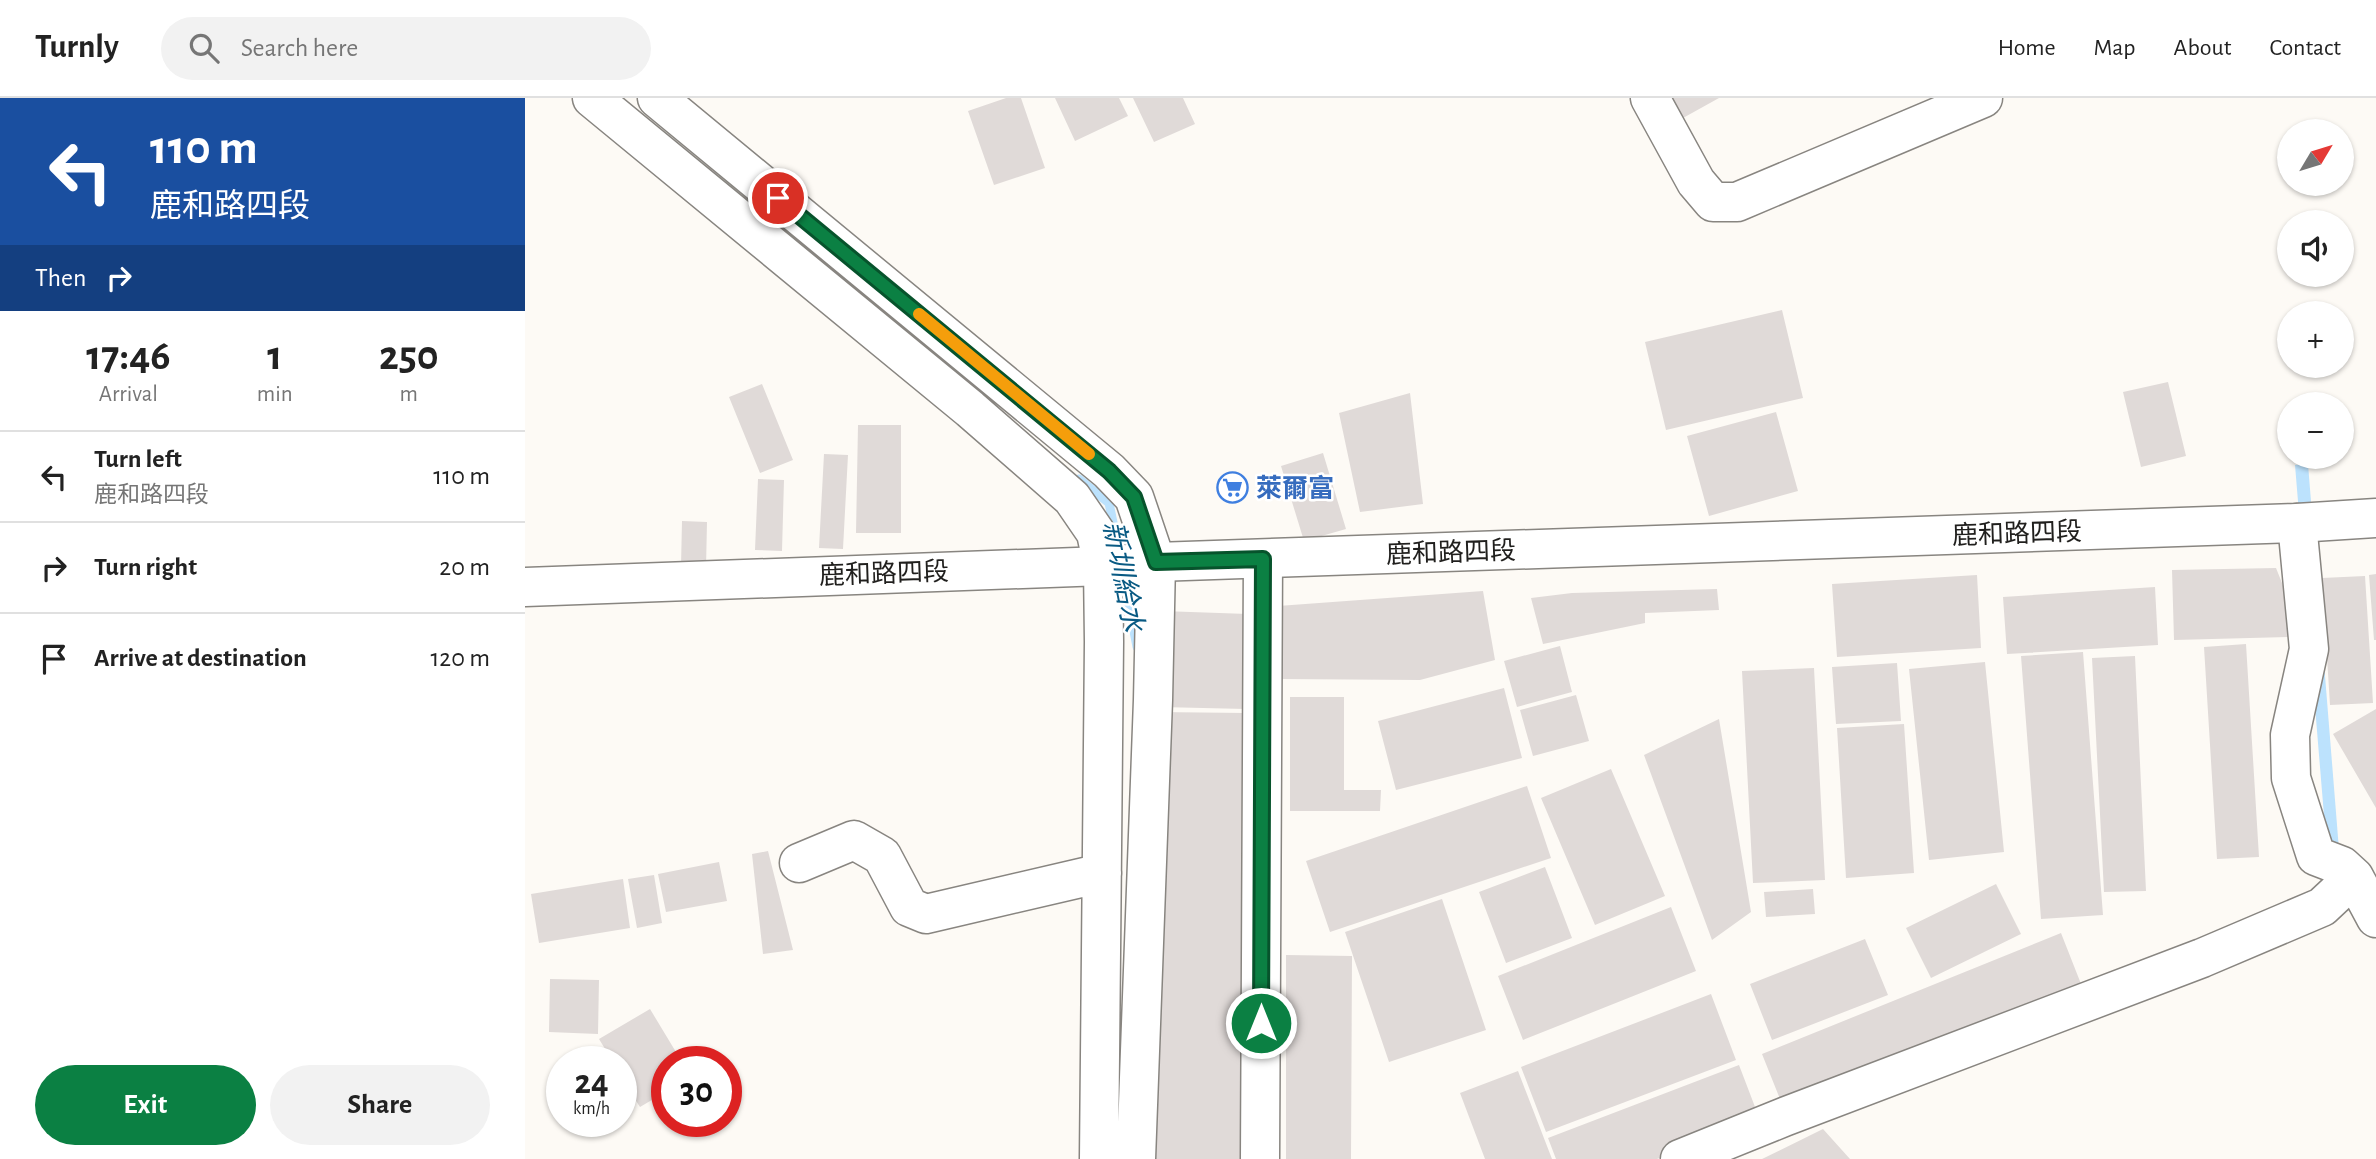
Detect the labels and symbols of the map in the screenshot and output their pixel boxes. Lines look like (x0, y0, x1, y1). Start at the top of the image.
north arrow (2277, 119, 2354, 196)
pin (748, 168, 808, 228)
supermarket icon: 萊爾富 (1216, 471, 1250, 505)
place label: 萊爾富 (1256, 474, 1334, 502)
street label: 鹿和路四段 (1952, 517, 2082, 549)
water label: 新圳給水 (1098, 518, 1149, 636)
street label: 鹿和路四段 (1386, 536, 1516, 568)
street label: 鹿和路四段 (819, 557, 949, 589)
position arrow (1224, 986, 1298, 1060)
speed limit sign: 30 (651, 1046, 742, 1137)

